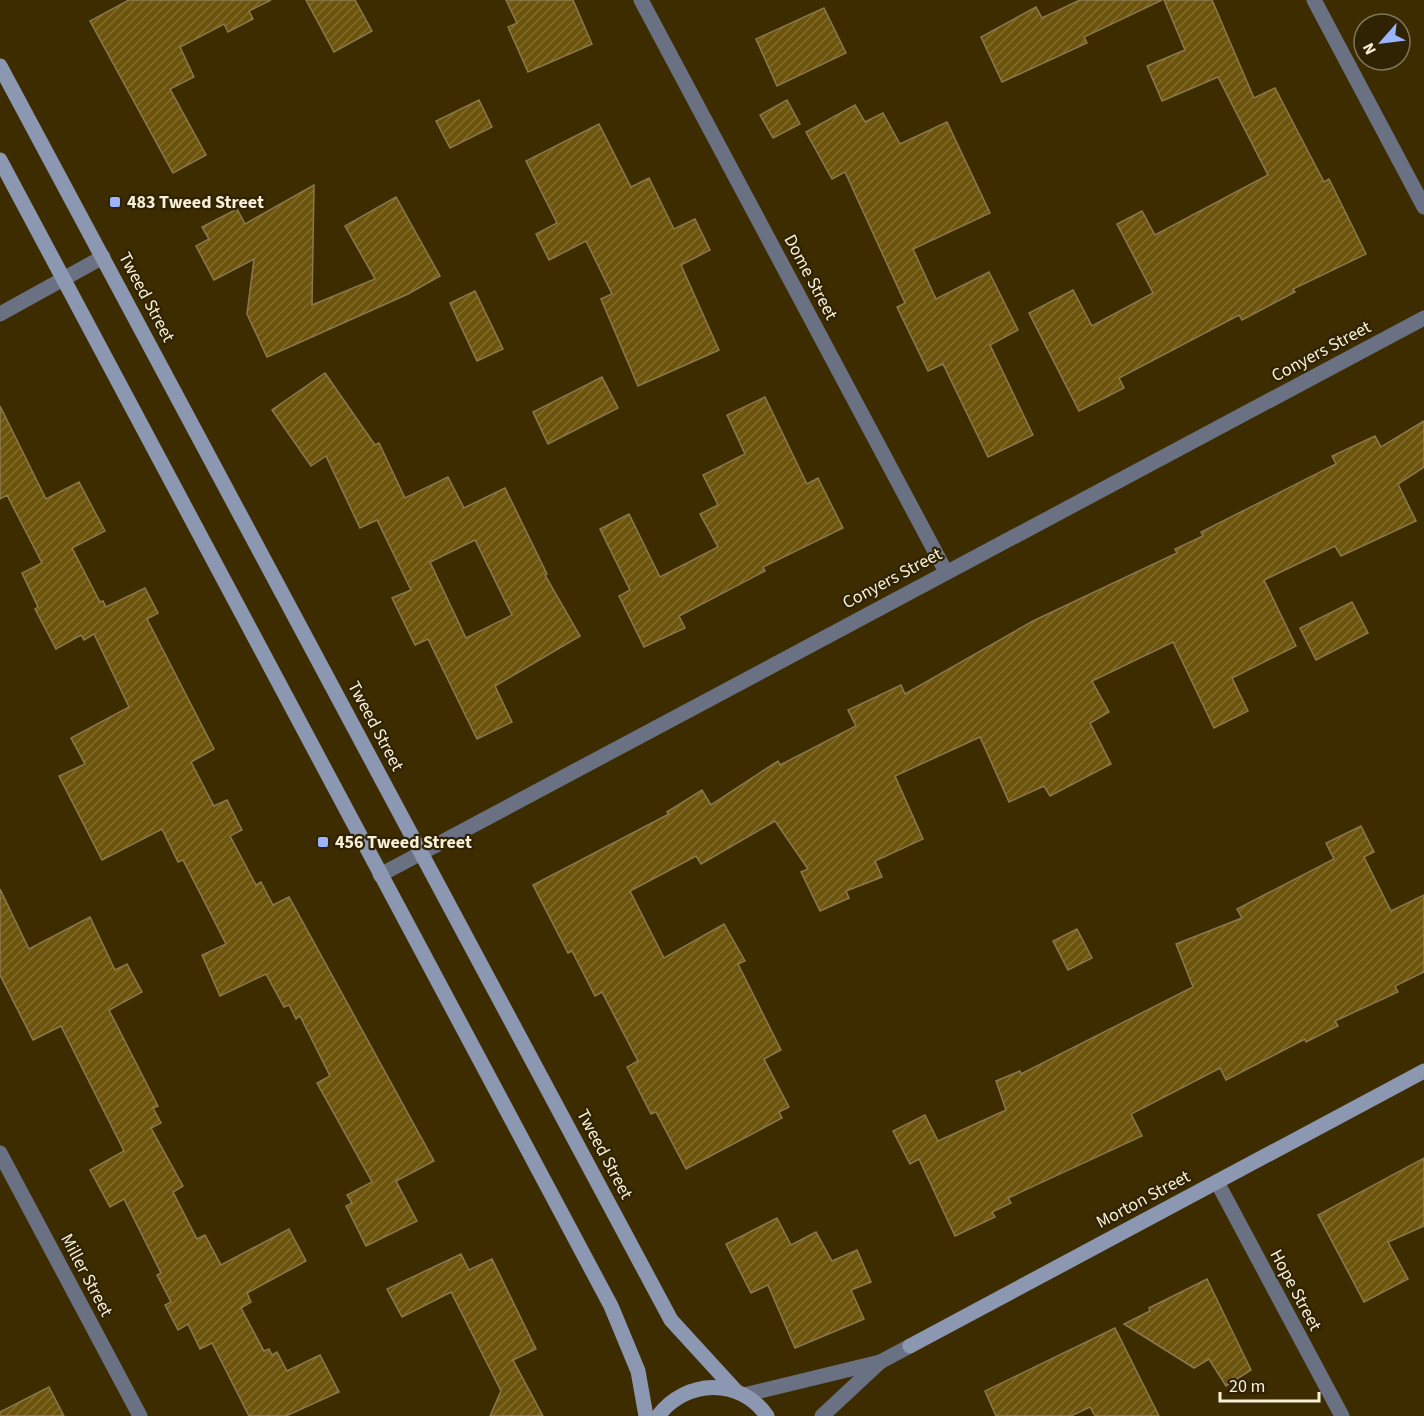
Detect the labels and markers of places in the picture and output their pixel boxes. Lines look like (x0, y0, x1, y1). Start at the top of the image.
place label: 483 Tweed Street (127, 190, 264, 215)
marker: 483 Tweed Street (108, 195, 122, 209)
place label: 456 Tweed Street (335, 830, 472, 855)
marker: 456 Tweed Street (316, 835, 330, 849)

